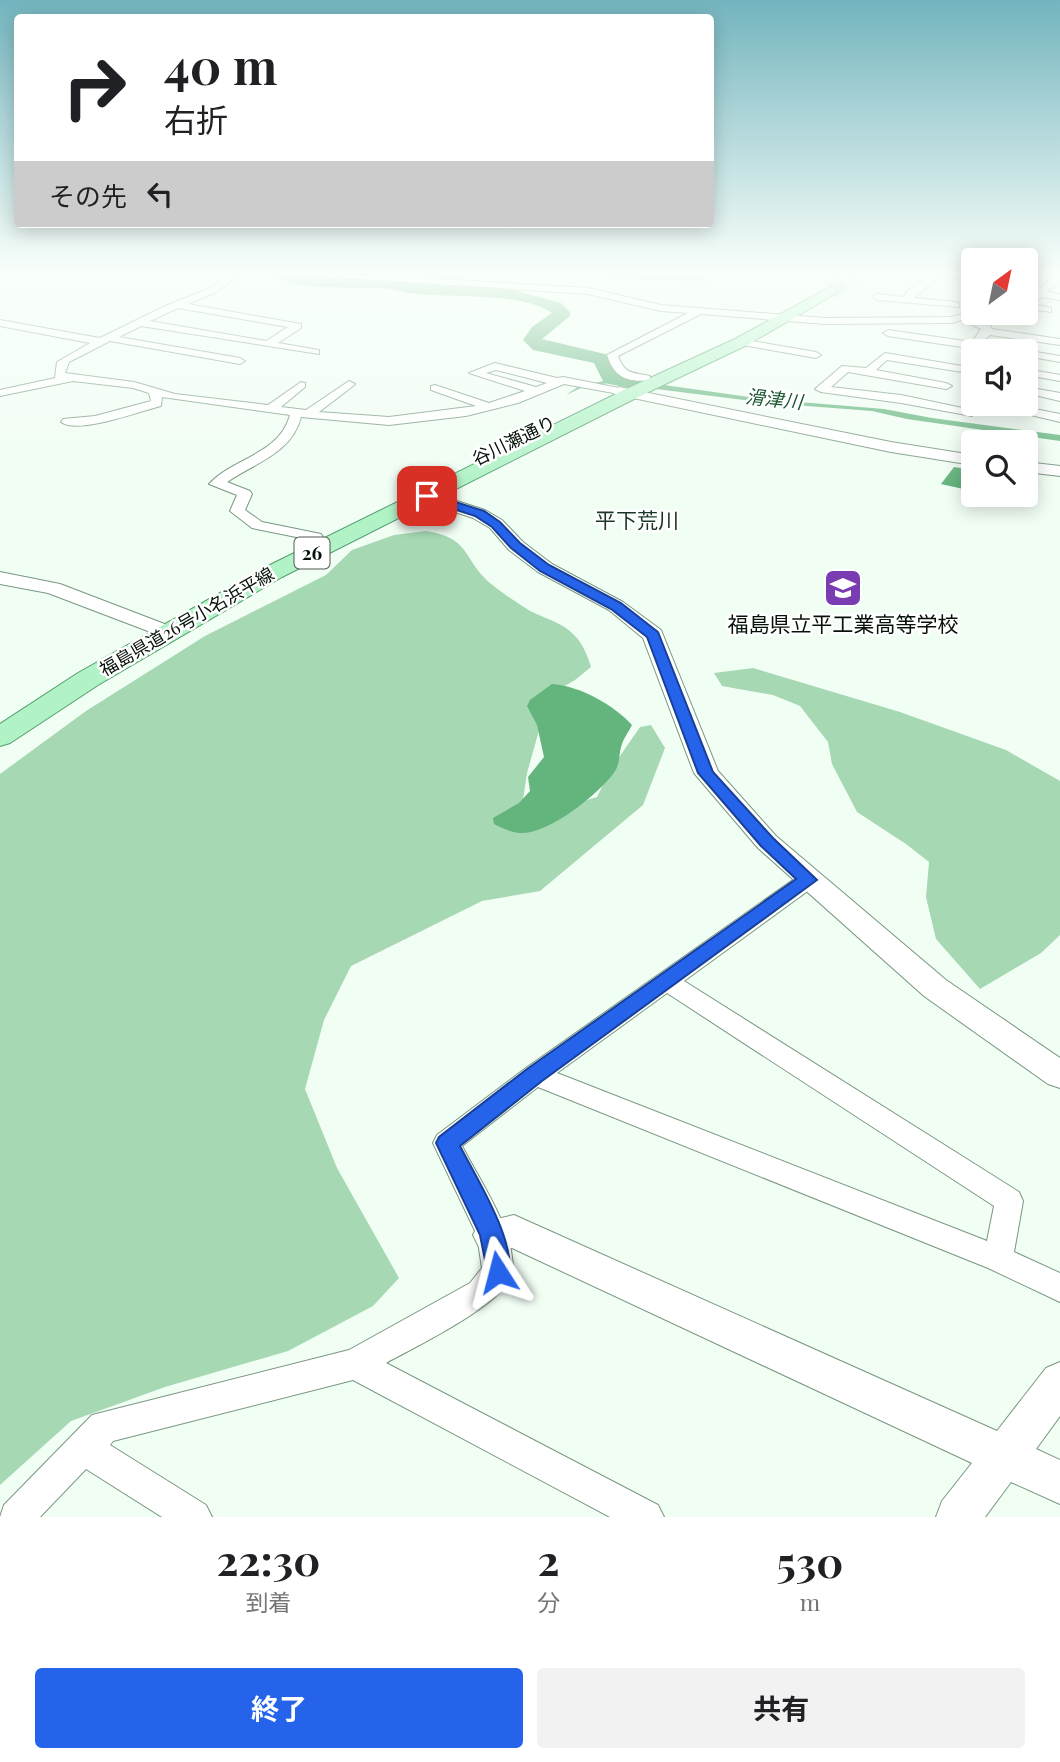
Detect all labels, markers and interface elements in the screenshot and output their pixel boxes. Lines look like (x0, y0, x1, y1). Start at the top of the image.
text: 40 m (164, 32, 277, 97)
icon: right (49, 42, 140, 133)
text: 右折 (164, 97, 228, 140)
icon: left (141, 175, 179, 213)
text: その先 (49, 178, 127, 213)
north arrow (961, 248, 1038, 326)
map controls (961, 248, 1038, 507)
button: sound (961, 339, 1038, 416)
water label: 滑津川 (744, 382, 806, 414)
street label: 谷川瀬通り (468, 410, 559, 471)
button: search (961, 430, 1038, 507)
pin (397, 466, 457, 526)
icon: arrive (408, 477, 446, 515)
district label: 平下荒川 (595, 505, 679, 533)
road number: 26 (294, 538, 330, 568)
street label: 福島県道26号小名浜平線 (95, 561, 278, 681)
school or university icon: 福島県立平工業高等学校 (822, 567, 864, 609)
place label: 福島県立平工業高等学校 (728, 609, 959, 637)
position arrow (461, 1235, 535, 1309)
text: 22:30 (217, 1531, 320, 1587)
text: 2 (537, 1531, 559, 1587)
text: 530 (776, 1533, 843, 1589)
text: 到着 (245, 1586, 291, 1617)
text: 分 (537, 1586, 560, 1617)
text: m (800, 1586, 820, 1617)
button: 終了 (35, 1668, 523, 1748)
button: 共有 (537, 1668, 1025, 1748)

